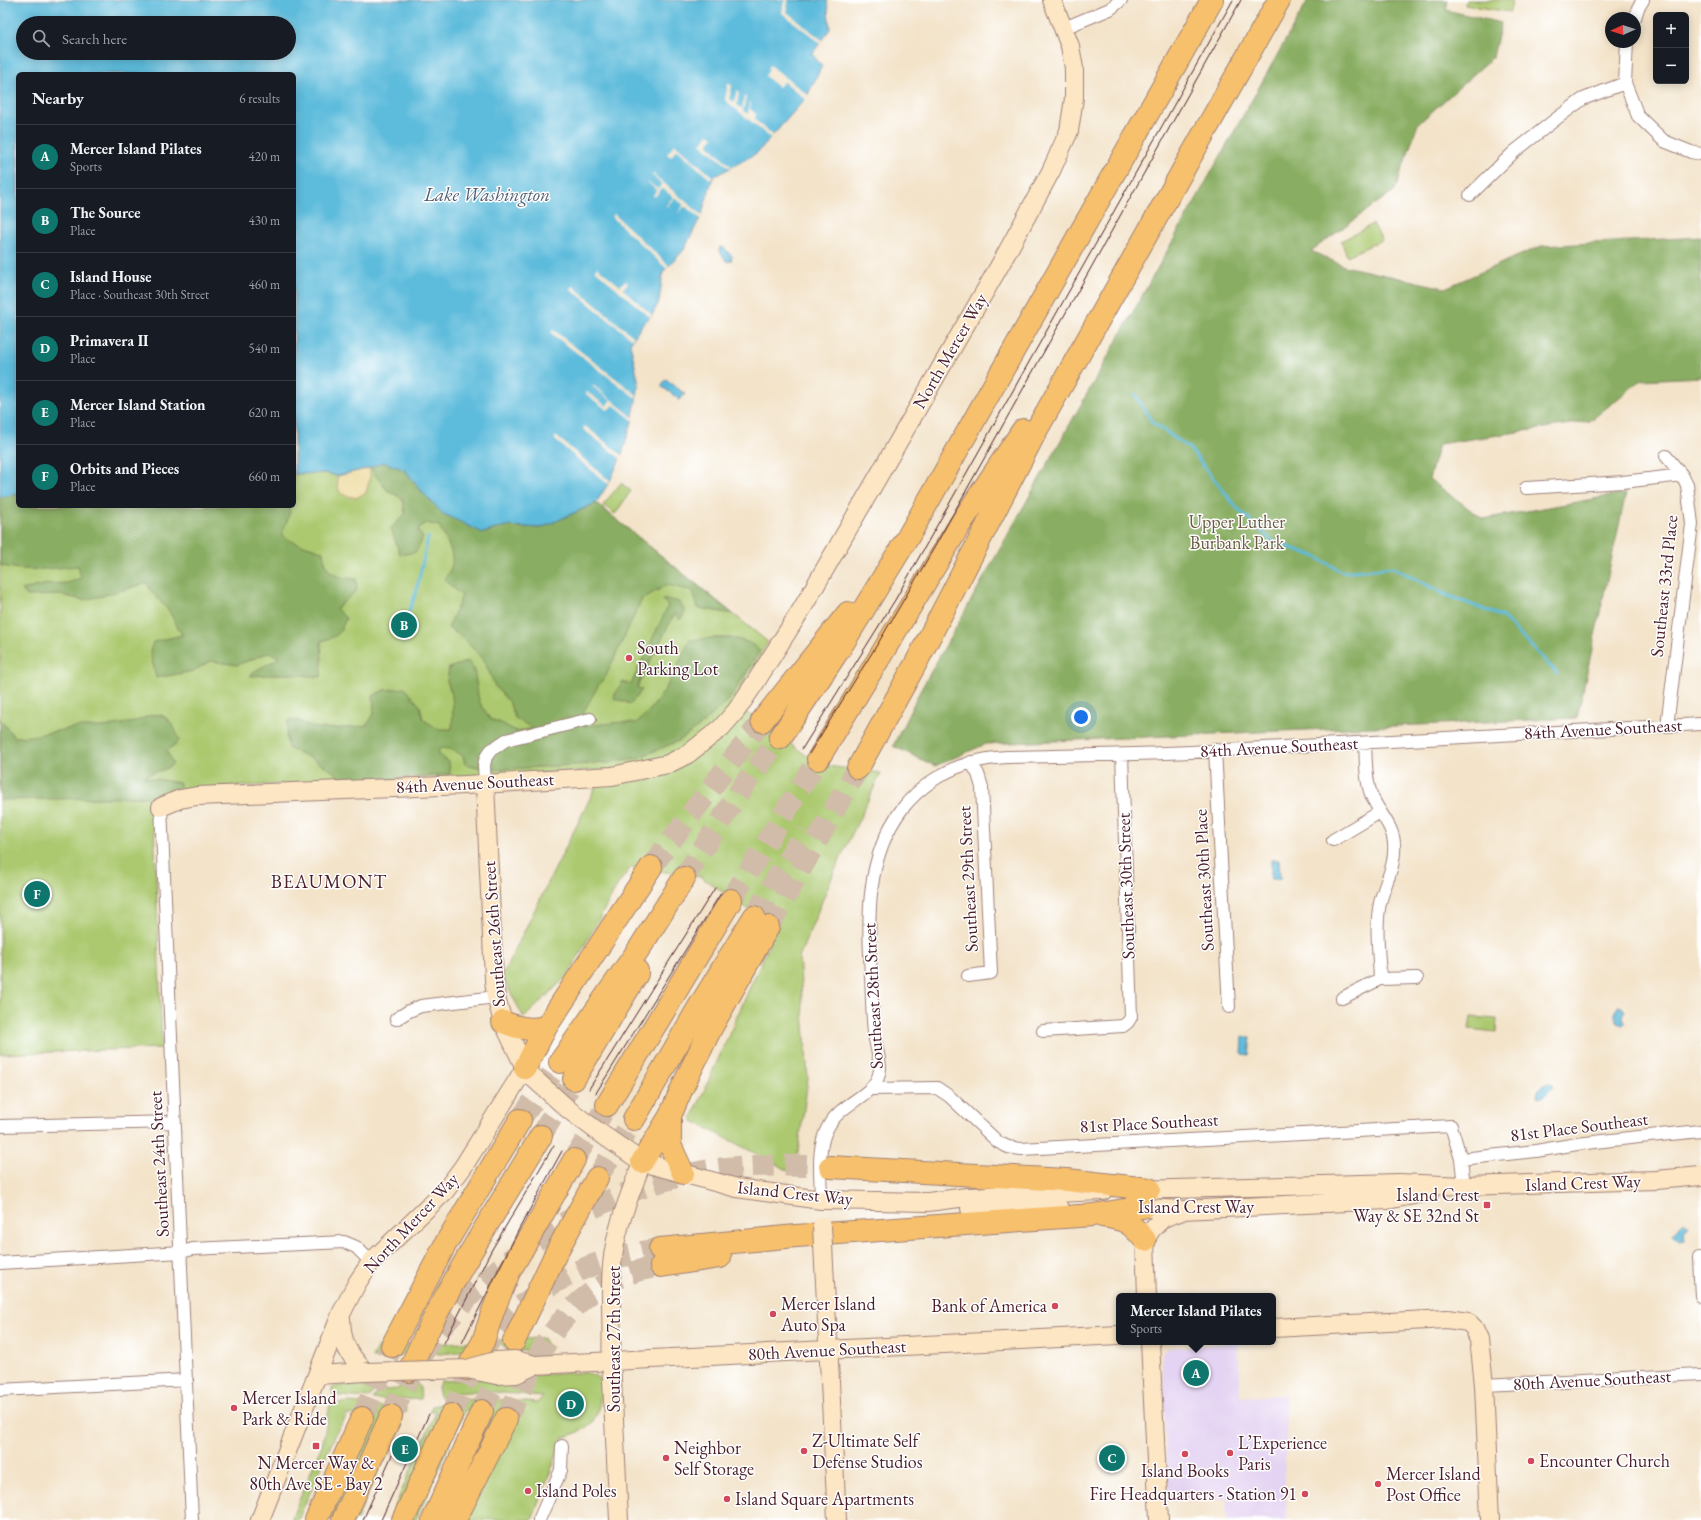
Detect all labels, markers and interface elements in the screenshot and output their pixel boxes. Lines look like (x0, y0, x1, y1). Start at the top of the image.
north arrow (1605, 12, 1641, 48)
map controls (1653, 12, 1689, 84)
button: + (1653, 12, 1689, 48)
search box (16, 16, 296, 60)
icon: search (30, 27, 52, 49)
text: Search here (62, 29, 127, 48)
button: − (1653, 48, 1689, 84)
text: Nearby (32, 87, 84, 109)
text: 6 results (239, 90, 280, 107)
text: Mercer Island Pilates (70, 139, 202, 158)
text: A (40, 148, 50, 165)
text: 420 m (249, 148, 280, 165)
text: Sports (70, 158, 102, 175)
water label: Lake Washington (423, 182, 550, 207)
text: The Source (70, 203, 140, 222)
text: B (41, 212, 49, 229)
text: 430 m (249, 212, 280, 229)
text: Place (70, 222, 96, 239)
text: Island House (70, 267, 152, 286)
text: C (40, 276, 50, 293)
text: 460 m (249, 276, 280, 293)
text: Place · Southeast 30th Street (70, 286, 209, 303)
street label: North Mercer Way (907, 289, 992, 413)
text: Primavera II (70, 331, 149, 350)
text: D (40, 340, 50, 357)
text: 540 m (249, 340, 280, 357)
text: Place (70, 350, 96, 367)
text: Mercer Island Station (70, 395, 206, 414)
text: E (41, 404, 49, 421)
text: 620 m (249, 404, 280, 421)
text: Place (70, 414, 96, 431)
text: Orbits and Pieces (70, 459, 179, 478)
text: F (41, 468, 49, 485)
text: 660 m (249, 468, 280, 485)
text: Place (70, 478, 96, 495)
park label: Upper Luther Burbank Park (1189, 510, 1285, 554)
street label: Southeast 33rd Place (1645, 514, 1682, 658)
pin: B (391, 610, 417, 640)
place label: South Parking Lot (637, 636, 718, 680)
marker: South Parking Lot (624, 653, 634, 663)
your location (1071, 707, 1091, 727)
street label: 84th Avenue Southeast (1523, 713, 1683, 744)
street label: 84th Avenue Southeast (1199, 731, 1359, 762)
street label: 84th Avenue Southeast (395, 767, 555, 798)
street label: Southeast 29th Street (952, 805, 983, 953)
street label: Southeast 30th Place (1188, 808, 1219, 952)
street label: Southeast 30th Street (1111, 812, 1140, 960)
street label: Southeast 26th Street (477, 860, 510, 1008)
district label: BEAUMONT (271, 869, 387, 894)
pin: F (24, 879, 50, 909)
street label: Southeast 28th Street (857, 922, 888, 1070)
street label: Southeast 24th Street (143, 1090, 174, 1238)
street label: 81st Place Southeast (1079, 1107, 1219, 1138)
street label: 81st Place Southeast (1509, 1107, 1650, 1146)
street label: North Mercer Way (358, 1167, 463, 1278)
street label: Island Crest Way (1525, 1169, 1642, 1196)
street label: Island Crest Way (736, 1175, 854, 1210)
place label: Island Crest Way & SE 32nd St (1353, 1183, 1479, 1227)
street label: Island Crest Way (1138, 1195, 1254, 1218)
marker: Island Crest Way & SE 32nd St (1482, 1200, 1492, 1210)
street label: Southeast 27th Street (602, 1266, 625, 1412)
place label: Mercer Island Auto Spa (780, 1292, 876, 1336)
popup (1116, 1293, 1276, 1345)
place label: Bank of America (931, 1294, 1048, 1317)
marker: Bank of America (1050, 1301, 1060, 1311)
text: Mercer Island Pilates (1130, 1301, 1262, 1320)
marker: Mercer Island Auto Spa (768, 1309, 778, 1319)
text: Sports (1130, 1320, 1162, 1337)
street label: 80th Avenue Southeast (747, 1334, 907, 1365)
pin: A (1183, 1358, 1209, 1388)
street label: 80th Avenue Southeast (1512, 1364, 1672, 1395)
place label: Mercer Island Park & Ride (242, 1386, 337, 1430)
pin: D (558, 1389, 584, 1419)
marker: Mercer Island Park & Ride (229, 1403, 239, 1413)
place label: Z-Ultimate Self Defense Studios (812, 1429, 923, 1473)
place label: L’Experience Paris (1238, 1431, 1327, 1475)
pin: E (392, 1434, 418, 1464)
place label: Neighbor Self Storage (674, 1436, 754, 1480)
marker: N Mercer Way & 80th Ave SE - Bay 2 (311, 1441, 321, 1451)
pin: C (1099, 1443, 1125, 1473)
marker: Z-Ultimate Self Defense Studios (799, 1446, 809, 1456)
marker: L’Experience Paris (1225, 1448, 1235, 1458)
marker: Island Books (1180, 1449, 1190, 1459)
place label: Encounter Church (1539, 1449, 1670, 1472)
place label: N Mercer Way & 80th Ave SE - Bay 2 (249, 1451, 383, 1495)
marker: Neighbor Self Storage (661, 1453, 671, 1463)
marker: Encounter Church (1526, 1456, 1536, 1466)
place label: Island Books (1141, 1459, 1229, 1482)
place label: Mercer Island Post Office (1386, 1462, 1481, 1506)
place label: Island Poles (536, 1479, 617, 1502)
marker: Mercer Island Post Office (1373, 1479, 1383, 1489)
place label: Fire Headquarters - Station 91 (1090, 1482, 1297, 1505)
marker: Island Poles (523, 1486, 533, 1496)
place label: Island Square Apartments (735, 1487, 914, 1510)
marker: Fire Headquarters - Station 91 (1300, 1489, 1310, 1499)
marker: Island Square Apartments (722, 1494, 732, 1504)

